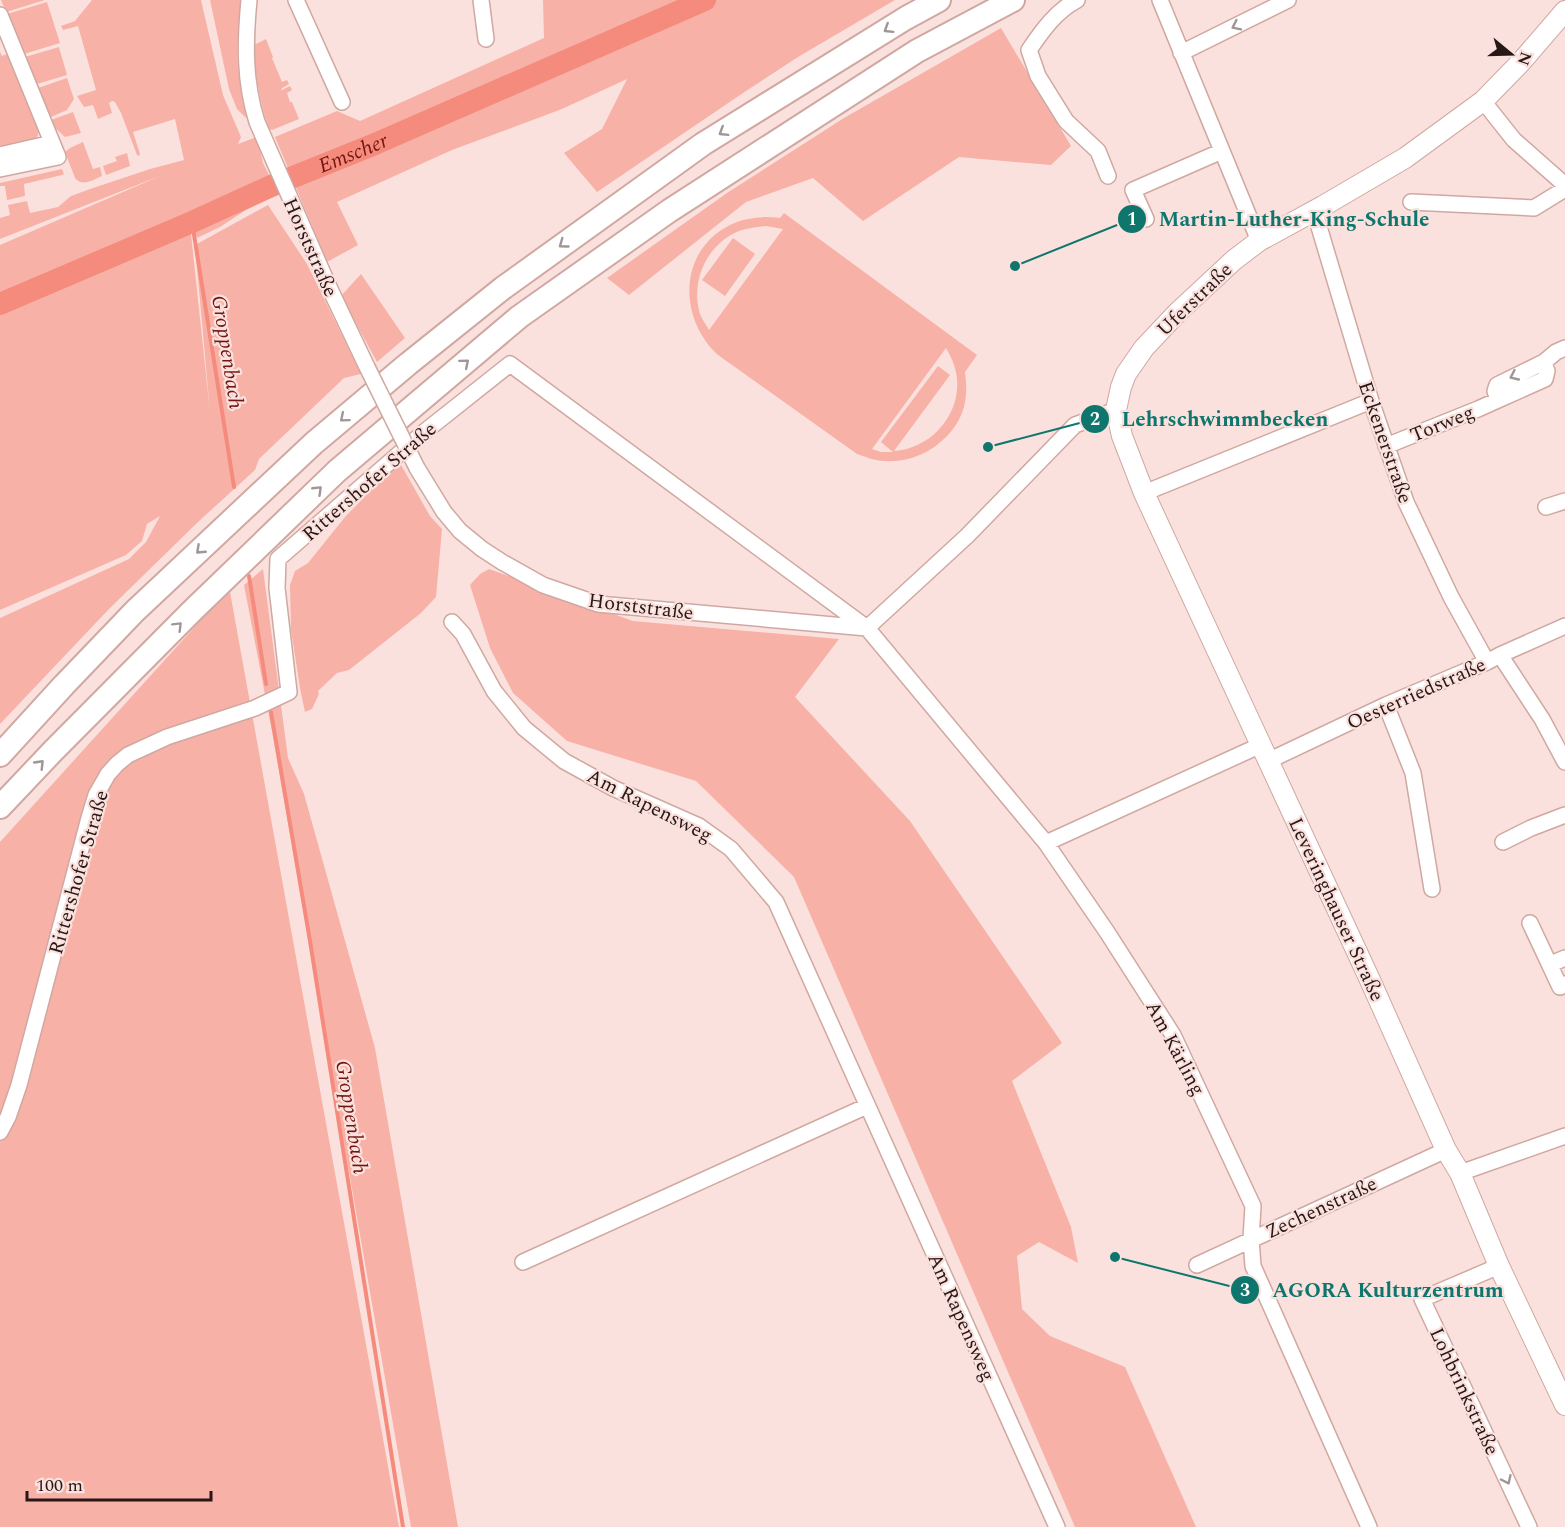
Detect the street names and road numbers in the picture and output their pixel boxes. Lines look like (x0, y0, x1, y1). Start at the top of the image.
street label: Horststraße (275, 193, 345, 302)
street label: Uferstraße (1150, 256, 1240, 344)
street label: Eckenerstraße (1350, 377, 1420, 508)
street label: Torweg (1406, 397, 1479, 450)
street label: Rittershofer Straße (296, 415, 443, 549)
street label: Horststraße (587, 586, 695, 628)
street label: Oesterriedstraße (1342, 650, 1491, 738)
street label: Am Rapensweg (581, 761, 718, 850)
street label: Rittershofer Straße (41, 787, 117, 958)
street label: Leveringhauser Straße (1280, 813, 1392, 1006)
street label: Am Kärling (1138, 996, 1213, 1101)
street label: Zechenstraße (1261, 1169, 1382, 1247)
street label: Am Rapensweg (919, 1249, 1003, 1386)
street label: Lohbrinkstraße (1421, 1323, 1507, 1460)

